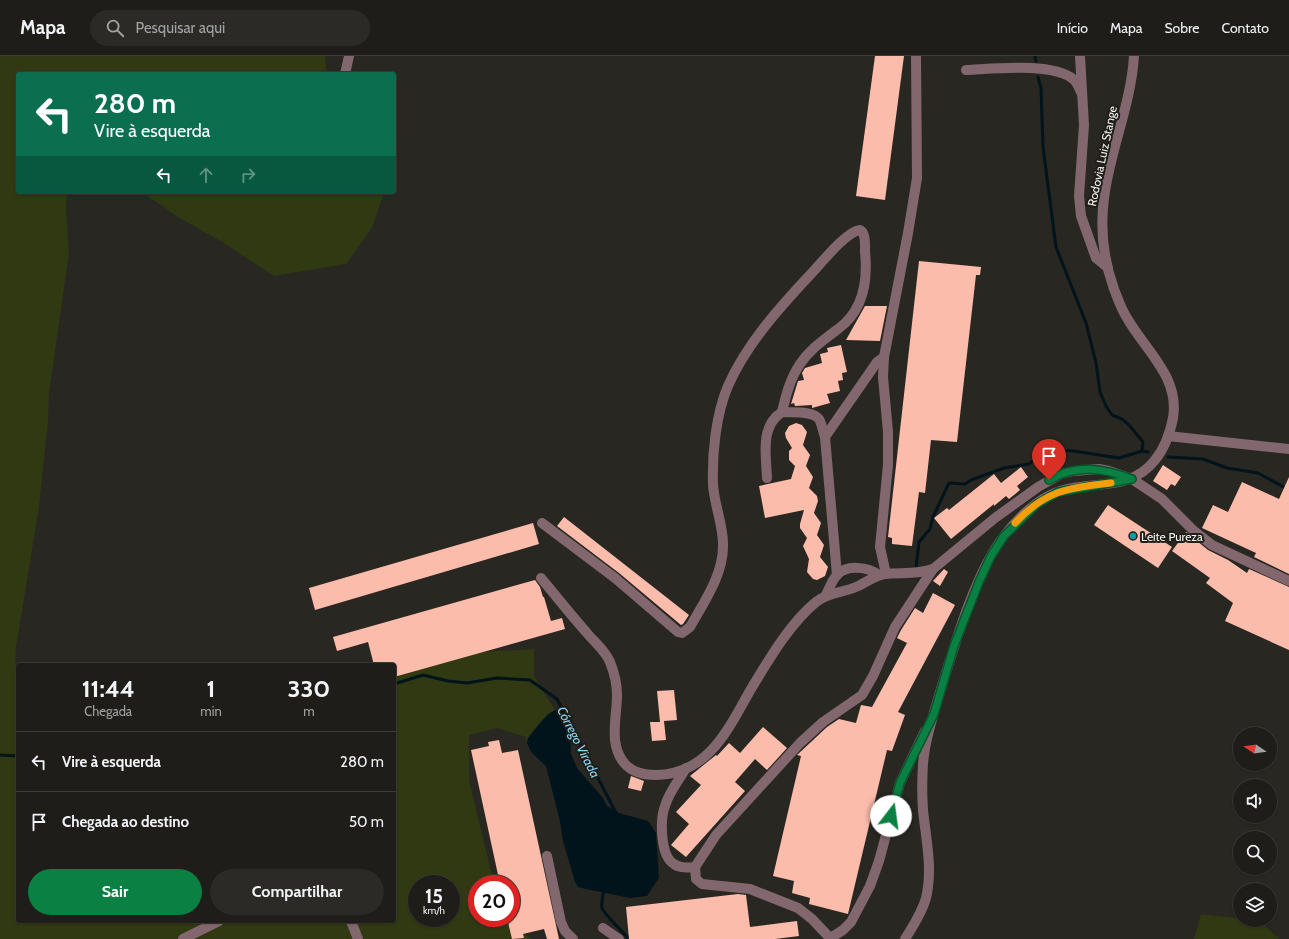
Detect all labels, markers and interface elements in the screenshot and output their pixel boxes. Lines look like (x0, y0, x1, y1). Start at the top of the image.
search box (90, 10, 370, 46)
text: Mapa (20, 16, 66, 39)
icon: search (104, 17, 126, 39)
text: Pesquisar aqui (136, 19, 225, 37)
text: Início (1057, 19, 1088, 37)
text: Mapa (1110, 19, 1142, 37)
text: Sobre (1164, 19, 1199, 37)
text: Contato (1221, 19, 1269, 37)
text: 280 m (94, 86, 176, 120)
icon: left (28, 88, 80, 140)
street label: Rodovia Luiz Stange (1084, 104, 1120, 208)
text: Vire à esquerda (94, 120, 210, 142)
icon: left (153, 164, 175, 186)
icon: ahead (195, 164, 217, 186)
icon: right (237, 164, 259, 186)
pin (1032, 439, 1066, 480)
icon: arrive (1038, 445, 1060, 467)
place label: Leite Pureza (1141, 529, 1203, 544)
marker: Leite Pureza (1128, 531, 1138, 541)
text: 11:44 (82, 674, 135, 703)
text: 1 (207, 674, 215, 703)
text: 330 (287, 674, 330, 703)
text: Chegada (84, 703, 132, 719)
text: min (200, 703, 222, 719)
text: m (303, 703, 315, 719)
water label: Córrego Virada (554, 704, 604, 780)
north arrow (1233, 727, 1277, 771)
map controls (1233, 727, 1277, 927)
icon: left (28, 751, 50, 773)
text: Vire à esquerda (62, 753, 161, 771)
text: 280 m (340, 753, 384, 771)
button: sound (1233, 779, 1277, 823)
position arrow (870, 795, 912, 837)
icon: arrive (28, 811, 50, 833)
text: Chegada ao destino (62, 813, 189, 831)
text: 50 m (349, 813, 384, 831)
button: search (1233, 831, 1277, 875)
button: Sair (28, 869, 202, 915)
button: Compartilhar (210, 869, 384, 915)
speed limit sign: 20 (468, 875, 520, 927)
button: layers (1233, 883, 1277, 927)
text: 15 (425, 884, 443, 908)
text: km/h (423, 904, 445, 917)

